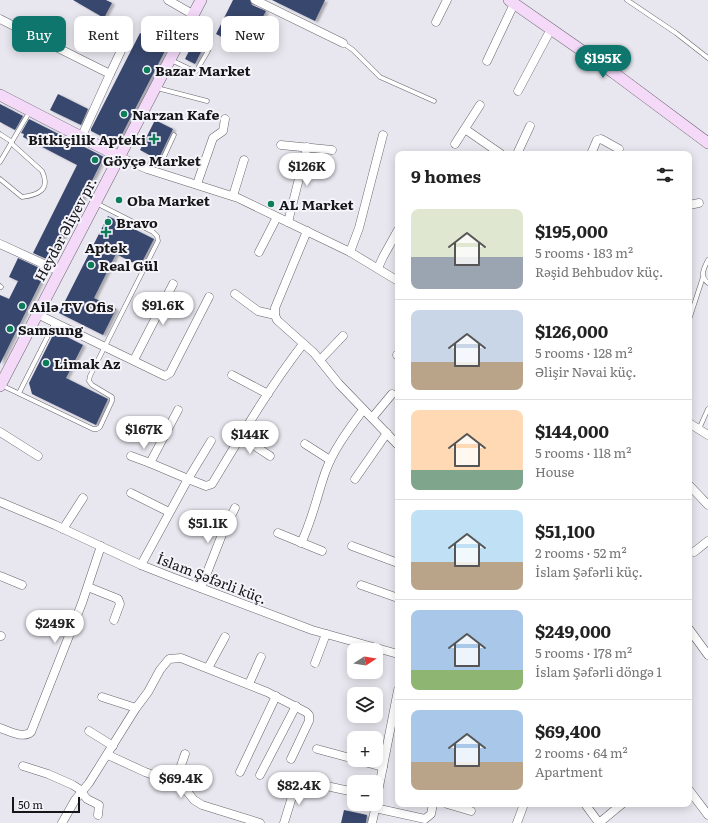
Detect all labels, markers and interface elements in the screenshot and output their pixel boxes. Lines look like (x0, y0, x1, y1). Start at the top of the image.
chip: Buy (12, 16, 66, 52)
chip: Rent (74, 16, 133, 52)
chip: Filters (141, 16, 213, 52)
chip: New (221, 16, 279, 52)
pin: $195K (575, 45, 631, 79)
text: $195K (584, 48, 622, 67)
place label: Bazar Market (155, 60, 251, 80)
marker: Bazar Market (142, 65, 152, 75)
place label: Narzan Kafe (132, 104, 219, 124)
marker: Narzan Kafe (119, 109, 129, 119)
place label: Bitkiçilik Apteki (28, 129, 146, 149)
marker: Bitkiçilik Apteki (149, 134, 159, 144)
place label: Göyçə Market (103, 150, 202, 170)
pin: $126K (279, 153, 335, 187)
marker: Göyçə Market (90, 155, 100, 165)
text: $126K (288, 156, 326, 175)
text: 9 homes (411, 163, 481, 188)
icon: filters (654, 164, 676, 186)
street label: Heydər Əliyev pr. (29, 174, 101, 284)
place label: Oba Market (127, 190, 211, 210)
place label: AL Market (279, 194, 354, 214)
marker: Oba Market (114, 195, 124, 205)
marker: AL Market (266, 199, 276, 209)
place label: Bravo (116, 212, 158, 232)
marker: Bravo (103, 217, 113, 227)
text: $195,000 (535, 218, 608, 243)
icon: home (443, 225, 491, 273)
marker: Aptek (101, 227, 111, 237)
place label: Aptek (85, 237, 128, 257)
text: 5 rooms · 183 m² (535, 243, 633, 262)
place label: Real Gül (99, 255, 158, 275)
marker: Real Gül (86, 260, 96, 270)
text: Rəşid Behbudov küç. (535, 262, 663, 281)
pin: $91.6K (130, 292, 196, 326)
text: $91.6K (142, 295, 184, 314)
place label: Ailə TV Ofis (30, 296, 113, 316)
marker: Ailə TV Ofis (17, 301, 27, 311)
text: $126,000 (535, 318, 608, 343)
place label: Samsung (18, 319, 83, 339)
marker: Samsung (5, 324, 15, 334)
icon: home (443, 326, 491, 374)
text: 5 rooms · 128 m² (535, 343, 633, 362)
place label: Limak Az (54, 353, 121, 373)
marker: Limak Az (41, 358, 51, 368)
text: Əlişir Nəvai küç. (535, 362, 637, 381)
pin: $167K (116, 416, 172, 450)
text: $144,000 (535, 418, 609, 443)
text: $167K (125, 419, 163, 438)
pin: $144K (222, 421, 278, 455)
text: $144K (231, 424, 269, 443)
icon: home (443, 426, 491, 474)
text: 5 rooms · 118 m² (535, 443, 631, 462)
text: House (535, 462, 574, 481)
pin: $51.1K (175, 510, 241, 544)
text: $51.1K (188, 513, 228, 532)
text: $51,100 (535, 518, 595, 543)
icon: home (443, 526, 491, 574)
text: 2 rooms · 52 m² (535, 543, 627, 562)
street label: İslam Şəfərli küç. (154, 548, 270, 608)
text: İslam Şəfərli küç. (535, 562, 643, 581)
pin: $249K (27, 610, 83, 644)
text: $249K (35, 613, 75, 632)
text: $249,000 (535, 618, 611, 643)
icon: home (443, 626, 491, 674)
north arrow (347, 643, 383, 679)
map controls (347, 643, 383, 811)
text: 5 rooms · 178 m² (535, 643, 632, 662)
text: İslam Şəfərli döngə 1 (535, 662, 662, 681)
button: layers (347, 687, 383, 723)
text: $69,400 (535, 718, 601, 743)
icon: home (443, 726, 491, 774)
button: + (347, 731, 383, 767)
text: 2 rooms · 64 m² (535, 743, 628, 762)
text: Apartment (535, 762, 603, 781)
pin: $69.4K (148, 765, 214, 799)
text: $69.4K (159, 768, 203, 787)
pin: $82.4K (266, 772, 332, 806)
text: $82.4K (277, 775, 321, 794)
button: − (347, 775, 383, 811)
scale bar (12, 795, 80, 814)
text: 50 m (18, 796, 43, 812)

